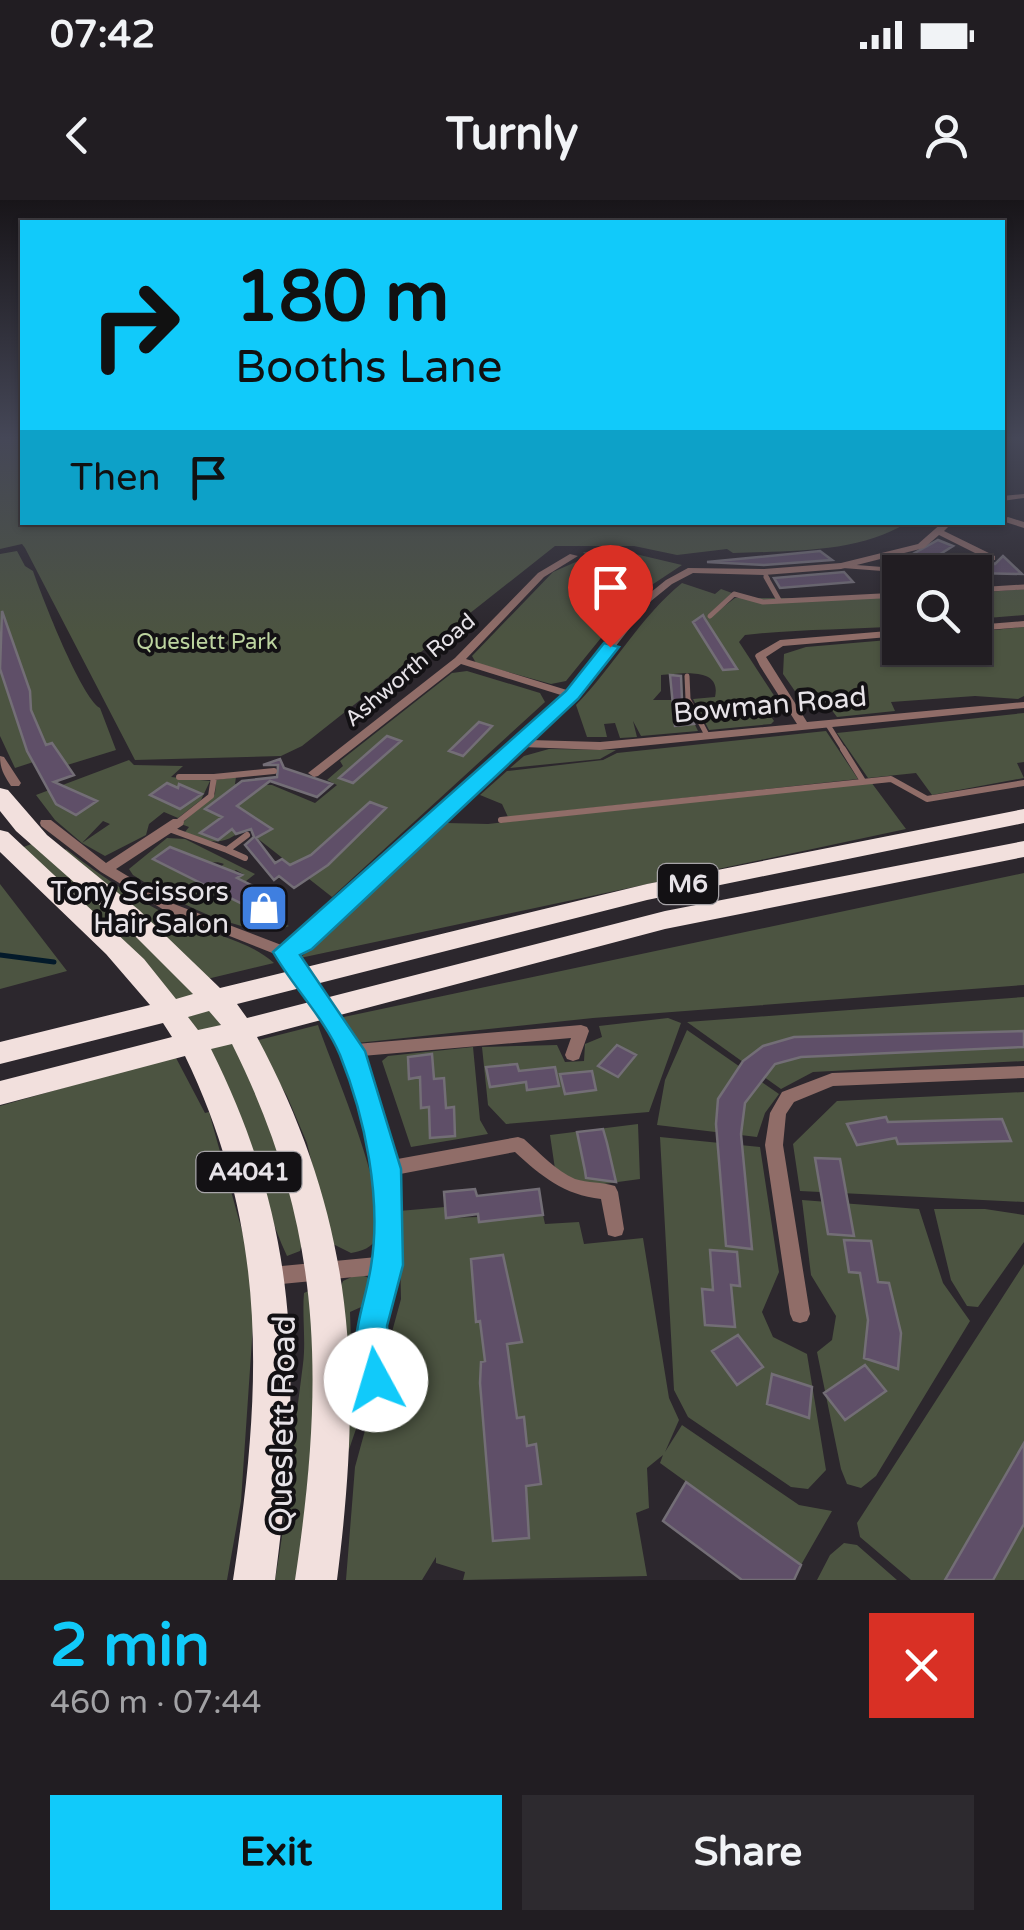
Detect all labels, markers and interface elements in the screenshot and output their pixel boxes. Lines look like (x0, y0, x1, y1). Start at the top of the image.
text: 07:42 (50, 12, 155, 58)
icon: back (50, 108, 105, 163)
text: Turnly (446, 108, 578, 162)
icon: person (919, 108, 974, 163)
text: 180 m (235, 256, 449, 340)
icon: right (70, 260, 200, 390)
text: Booths Lane (235, 341, 502, 395)
icon: arrive (181, 450, 236, 505)
text: Then (70, 455, 161, 501)
pin (568, 545, 653, 648)
map controls (882, 555, 992, 665)
button: search (882, 555, 992, 665)
icon: arrive (583, 560, 638, 615)
street label: Ashworth Road (340, 608, 480, 732)
park label: Queslett Park (136, 629, 278, 655)
street label: Bowman Road (672, 680, 868, 730)
road number: M6 (658, 864, 718, 904)
place label: Tony Scissors Hair Salon (50, 875, 229, 941)
shop icon: Tony Scissors Hair Salon (238, 882, 290, 934)
road number: A4041 (196, 1152, 302, 1192)
street label: Queslett Road (262, 1315, 304, 1533)
position arrow (324, 1328, 428, 1432)
text: 2 min (50, 1610, 210, 1682)
button: close (869, 1613, 974, 1718)
text: 460 m · 07:44 (50, 1684, 262, 1722)
button: Exit (50, 1795, 502, 1910)
button: Share (522, 1795, 974, 1910)

